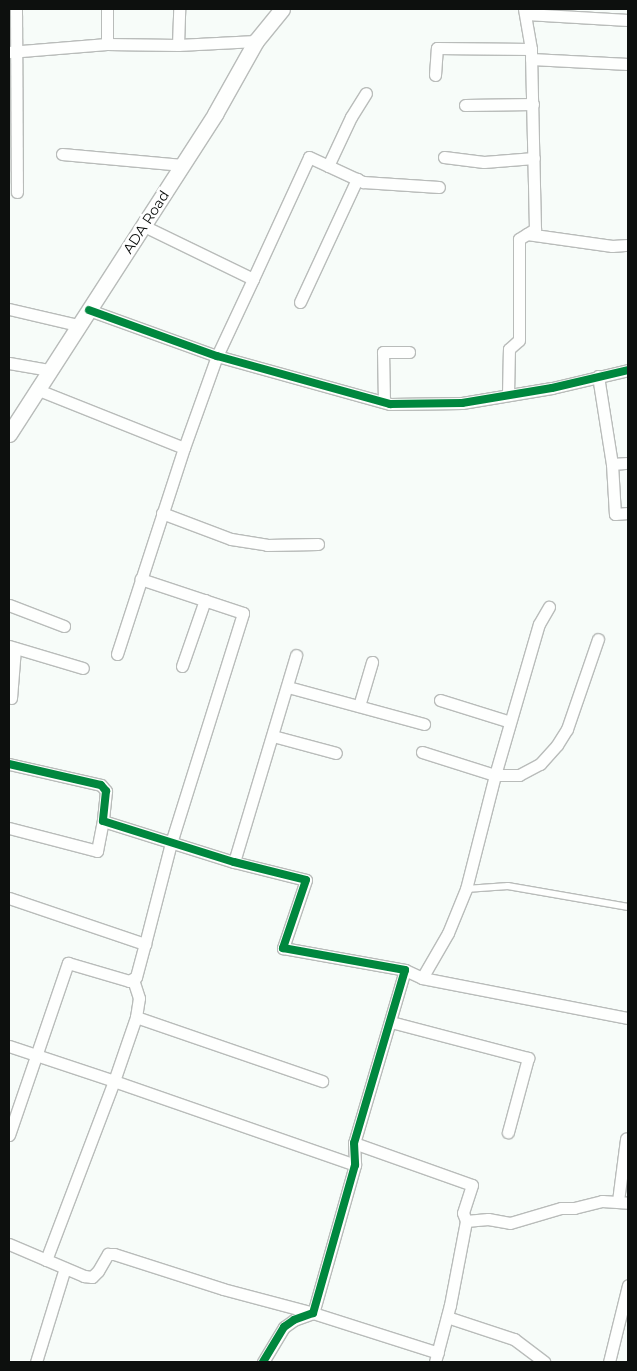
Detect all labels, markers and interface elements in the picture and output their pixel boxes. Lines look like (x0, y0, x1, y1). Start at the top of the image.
street label: ADA Road (119, 187, 173, 257)

